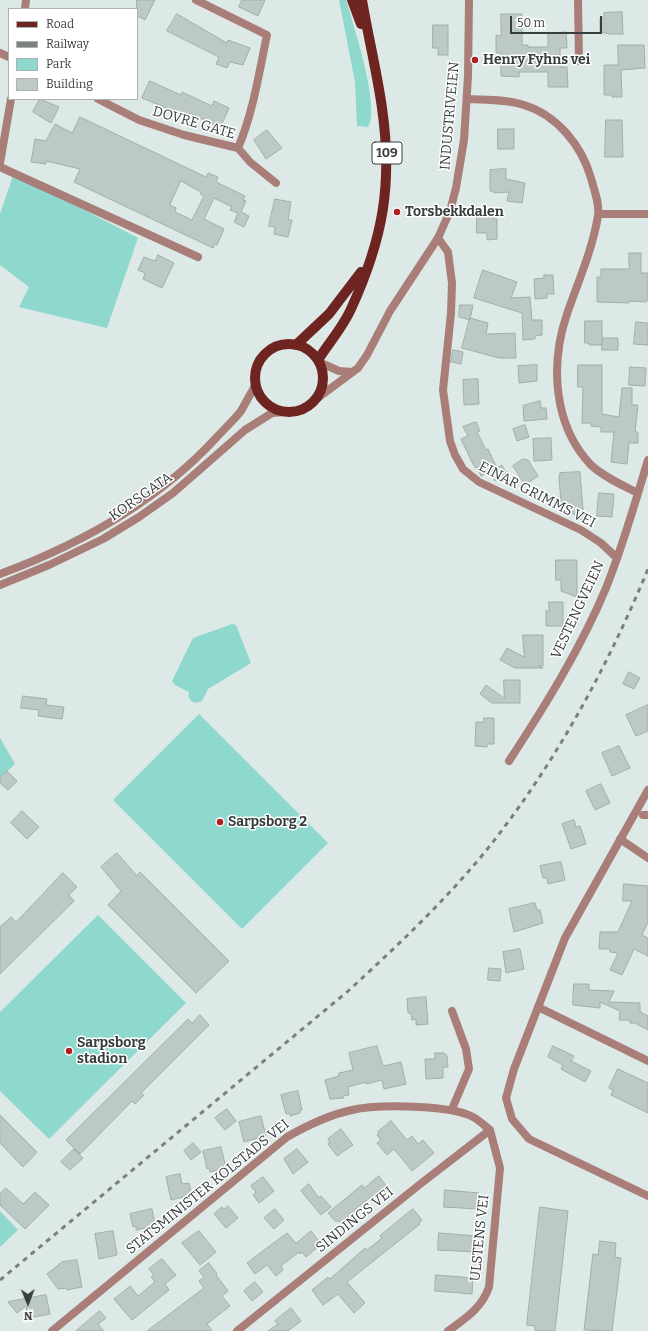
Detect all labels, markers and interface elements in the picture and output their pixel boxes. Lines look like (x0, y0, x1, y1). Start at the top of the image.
legend (8, 8, 138, 100)
scale bar (512, 8, 604, 34)
text: 50 m (517, 16, 545, 30)
text: Road (46, 17, 74, 31)
text: Railway (46, 37, 89, 51)
place label: Henry Fyhns vei (483, 52, 590, 68)
marker: Henry Fyhns vei (470, 55, 480, 65)
text: Park (46, 57, 71, 71)
street label: INDUSTRIVEIEN (437, 61, 463, 171)
text: Building (46, 77, 93, 91)
street label: DOVRE GATE (151, 103, 237, 143)
road number: 109 (372, 142, 402, 164)
place label: Torsbekkdalen (405, 204, 504, 220)
marker: Torsbekkdalen (392, 207, 402, 217)
street label: EINAR GRIMMS VEI (476, 458, 598, 532)
street label: KORSGATA (106, 469, 176, 525)
street label: VESTENGVEIEN (548, 558, 608, 662)
place label: Sarpsborg 2 (228, 814, 307, 830)
marker: Sarpsborg 2 (215, 817, 225, 827)
place label: Sarpsborg stadion (77, 1035, 146, 1068)
marker: Sarpsborg stadion (64, 1046, 74, 1056)
street label: STATSMINISTER KOLSTADS VEI (123, 1116, 293, 1258)
street label: SINDINGS VEI (313, 1184, 397, 1256)
street label: ULSTENS VEI (467, 1194, 493, 1282)
north arrow (8, 1283, 48, 1323)
text: N (24, 1309, 33, 1322)

